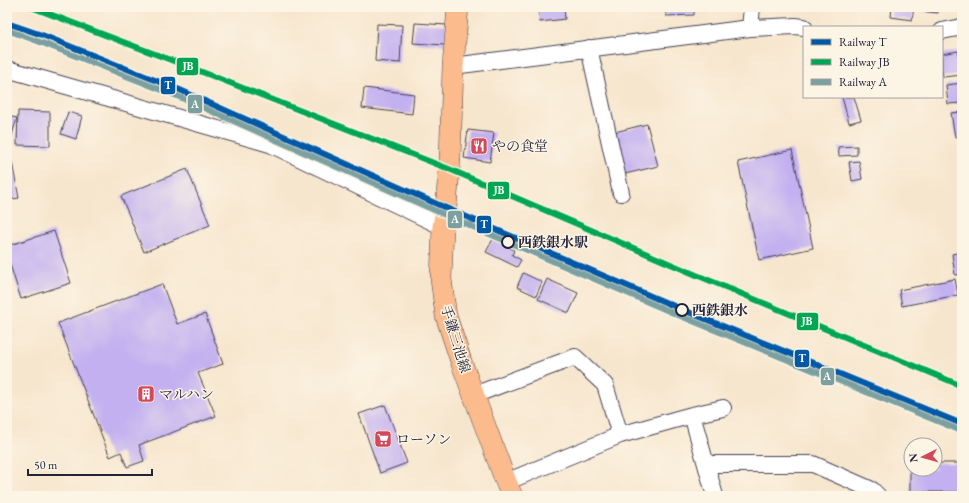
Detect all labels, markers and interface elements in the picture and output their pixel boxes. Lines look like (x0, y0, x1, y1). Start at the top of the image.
legend (803, 26, 943, 98)
text: Railway T (839, 34, 888, 50)
text: Railway JB (839, 54, 890, 70)
line badge: JB (176, 57, 199, 76)
text: JB (182, 59, 194, 73)
text: Railway A (839, 74, 888, 90)
line badge: T (160, 76, 176, 95)
text: T (164, 78, 172, 92)
line badge: A (187, 94, 203, 114)
text: A (190, 97, 199, 111)
restaurant icon: やの食堂 (469, 136, 489, 156)
place label: やの食堂 (492, 137, 548, 155)
line badge: JB (487, 181, 510, 200)
text: JB (493, 183, 505, 197)
line badge: A (447, 210, 463, 229)
text: A (450, 212, 459, 226)
line badge: T (476, 215, 492, 234)
text: T (480, 217, 488, 231)
place label: 西鉄銀水駅 (518, 233, 588, 251)
marker: 西鉄銀水駅 (501, 235, 515, 249)
place label: 西鉄銀水 (692, 301, 748, 319)
street label: 手鎌三池線 (437, 303, 475, 375)
marker: 西鉄銀水 (675, 303, 689, 317)
line badge: JB (796, 312, 819, 331)
text: JB (801, 314, 813, 328)
line badge: T (794, 349, 810, 368)
text: T (798, 351, 806, 365)
line badge: A (820, 367, 835, 386)
text: A (822, 369, 831, 383)
building icon: マルハン (136, 384, 156, 404)
place label: マルハン (159, 385, 214, 403)
supermarket icon: ローソン (373, 429, 393, 449)
place label: ローソン (396, 430, 451, 448)
north arrow (903, 437, 943, 477)
scale bar (28, 451, 152, 477)
text: N (906, 453, 920, 463)
text: 50 m (34, 457, 58, 473)

